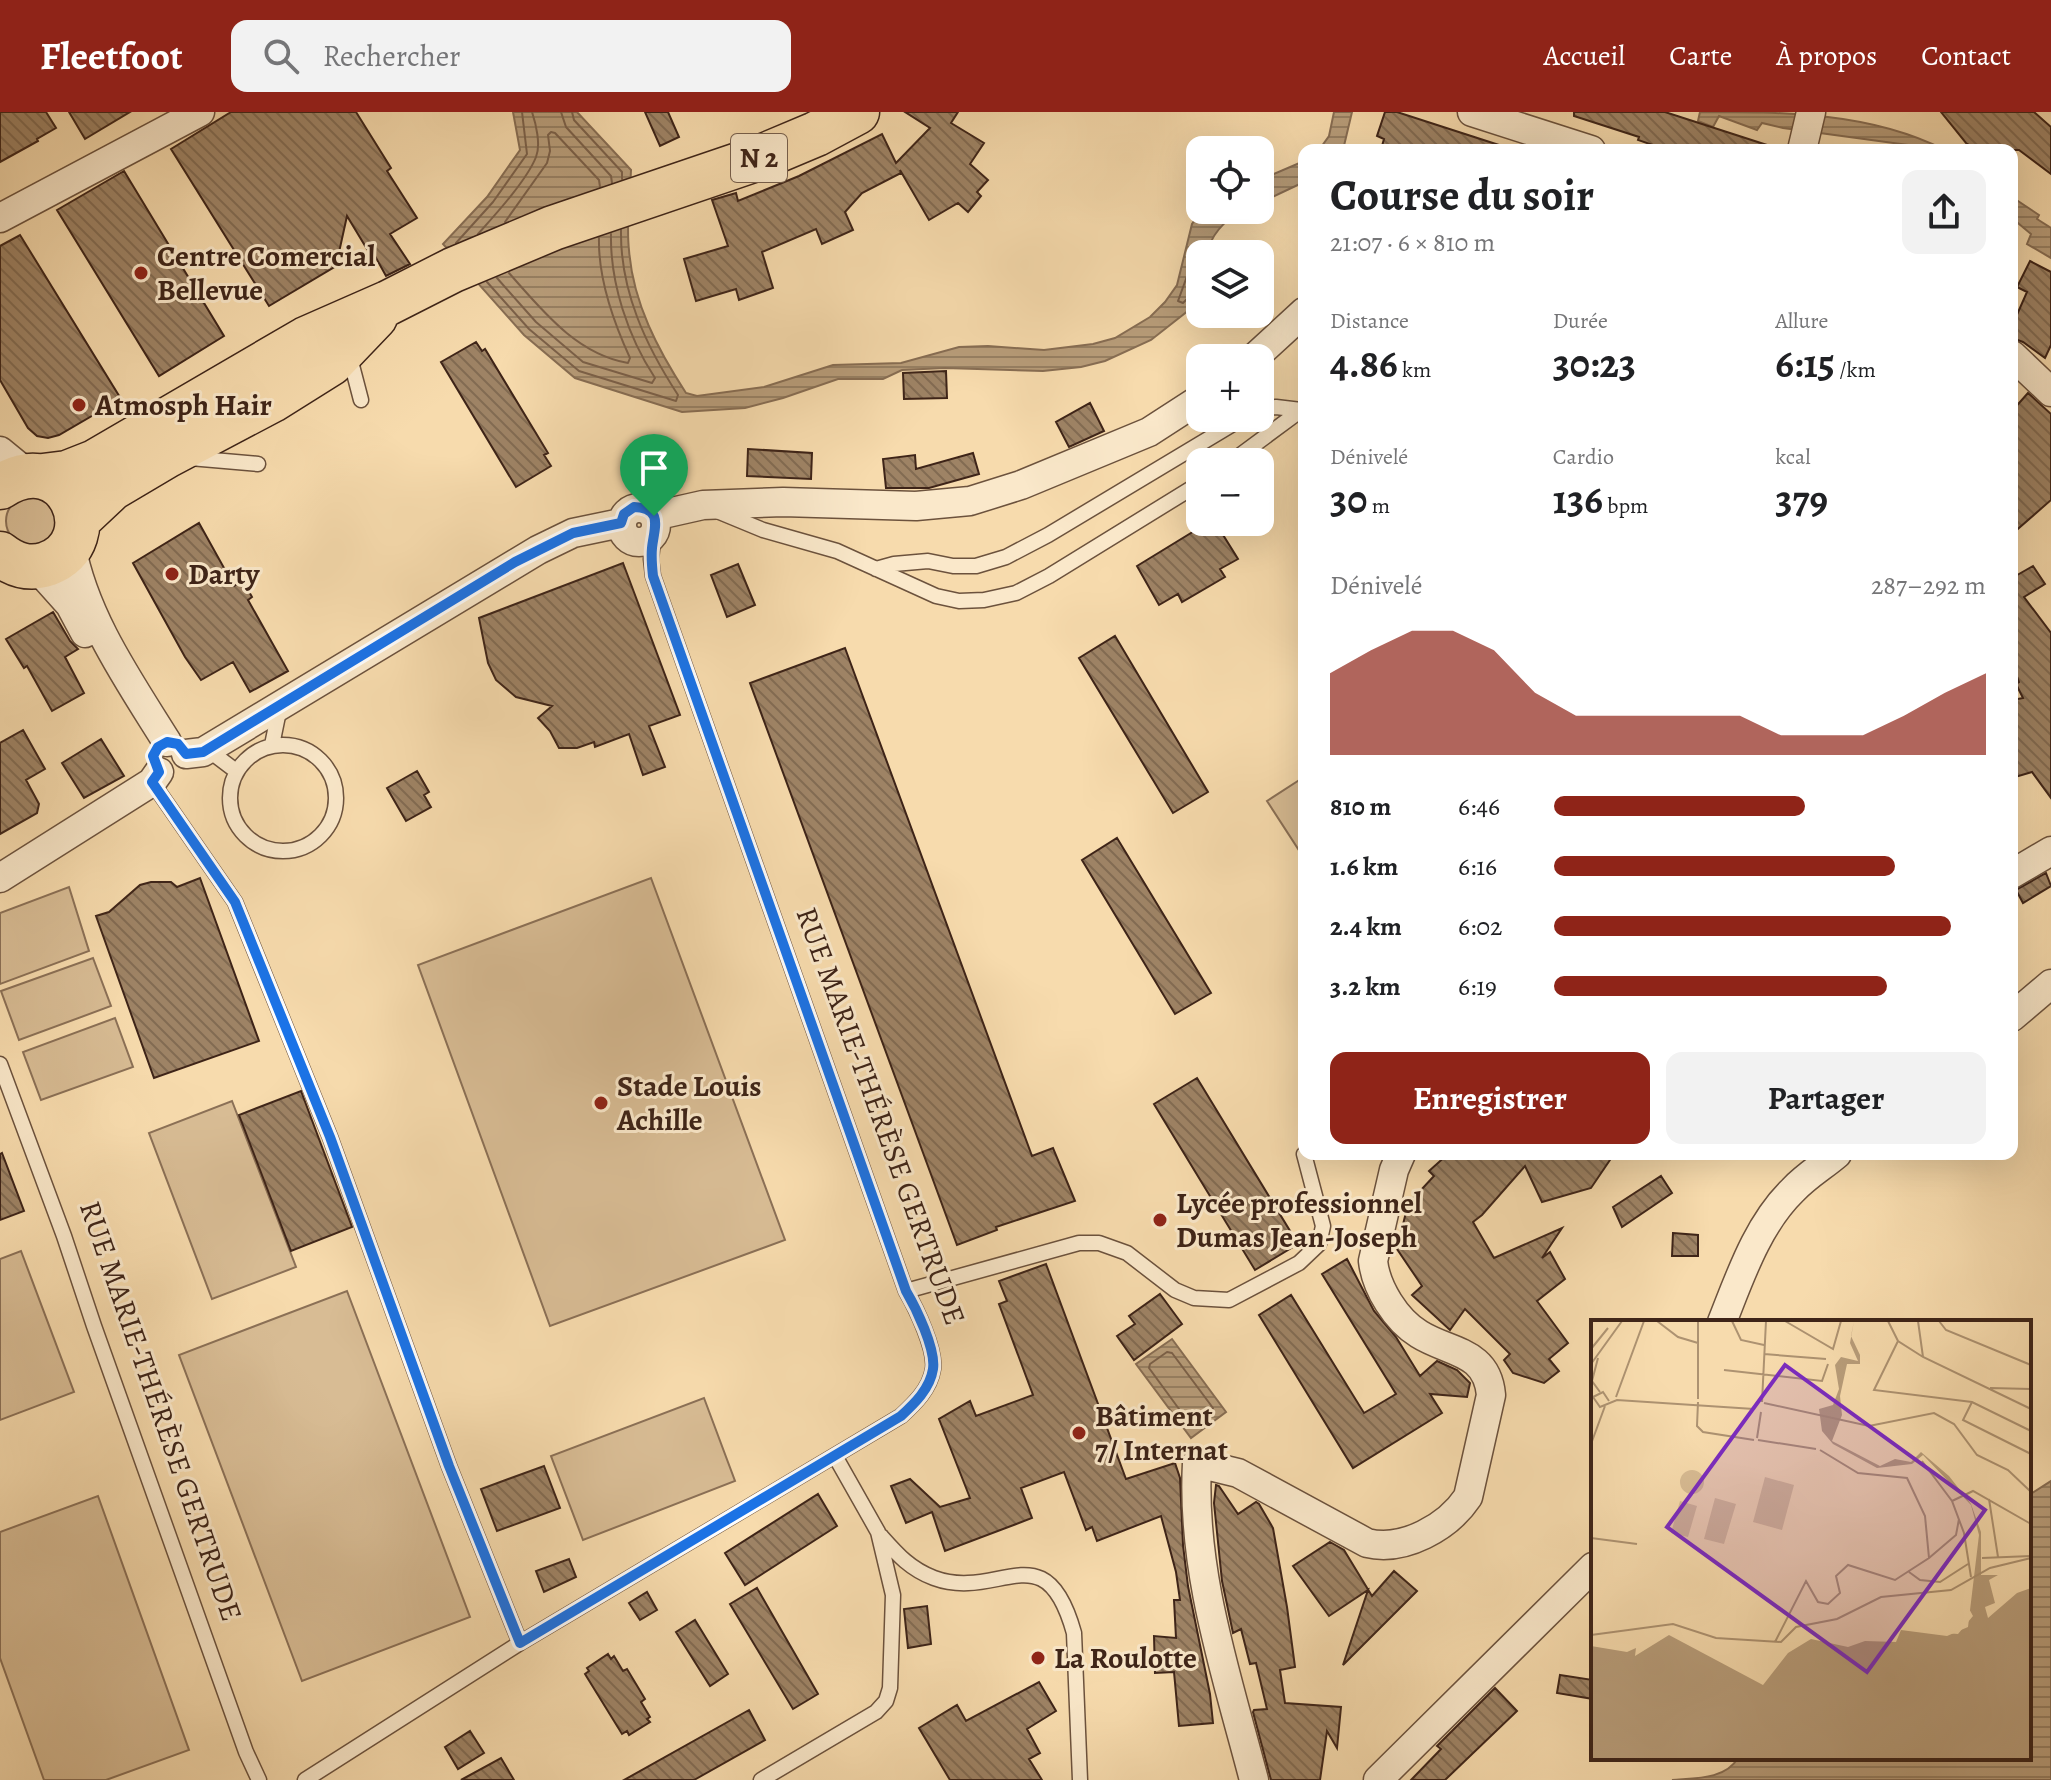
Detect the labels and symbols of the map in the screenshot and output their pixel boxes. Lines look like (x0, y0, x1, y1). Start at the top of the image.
road number: N 2 (731, 134, 787, 182)
place label: Centre Comercial Bellevue (157, 236, 376, 310)
marker: Centre Comercial Bellevue (132, 264, 150, 282)
place label: Atmosph Hair (94, 385, 272, 425)
marker: Atmosph Hair (70, 396, 88, 414)
pin (620, 434, 688, 516)
place label: Darty (188, 554, 260, 594)
marker: Darty (163, 565, 181, 583)
street label: RUE MARIE-THÉRÈSE GERTRUDE (787, 902, 975, 1330)
place label: Stade Louis Achille (616, 1066, 762, 1140)
marker: Stade Louis Achille (592, 1094, 610, 1112)
place label: Lycée professionnel Dumas Jean-Joseph (1176, 1183, 1422, 1257)
street label: RUE MARIE-THÉRÈSE GERTRUDE (70, 1196, 252, 1626)
marker: Lycée professionnel Dumas Jean-Joseph (1151, 1211, 1169, 1229)
inset map (1591, 1320, 2031, 1760)
place label: Bâtiment 7/ Internat (1095, 1396, 1228, 1470)
marker: Bâtiment 7/ Internat (1070, 1424, 1088, 1442)
place label: La Roulotte (1054, 1638, 1197, 1678)
marker: La Roulotte (1029, 1649, 1047, 1667)

